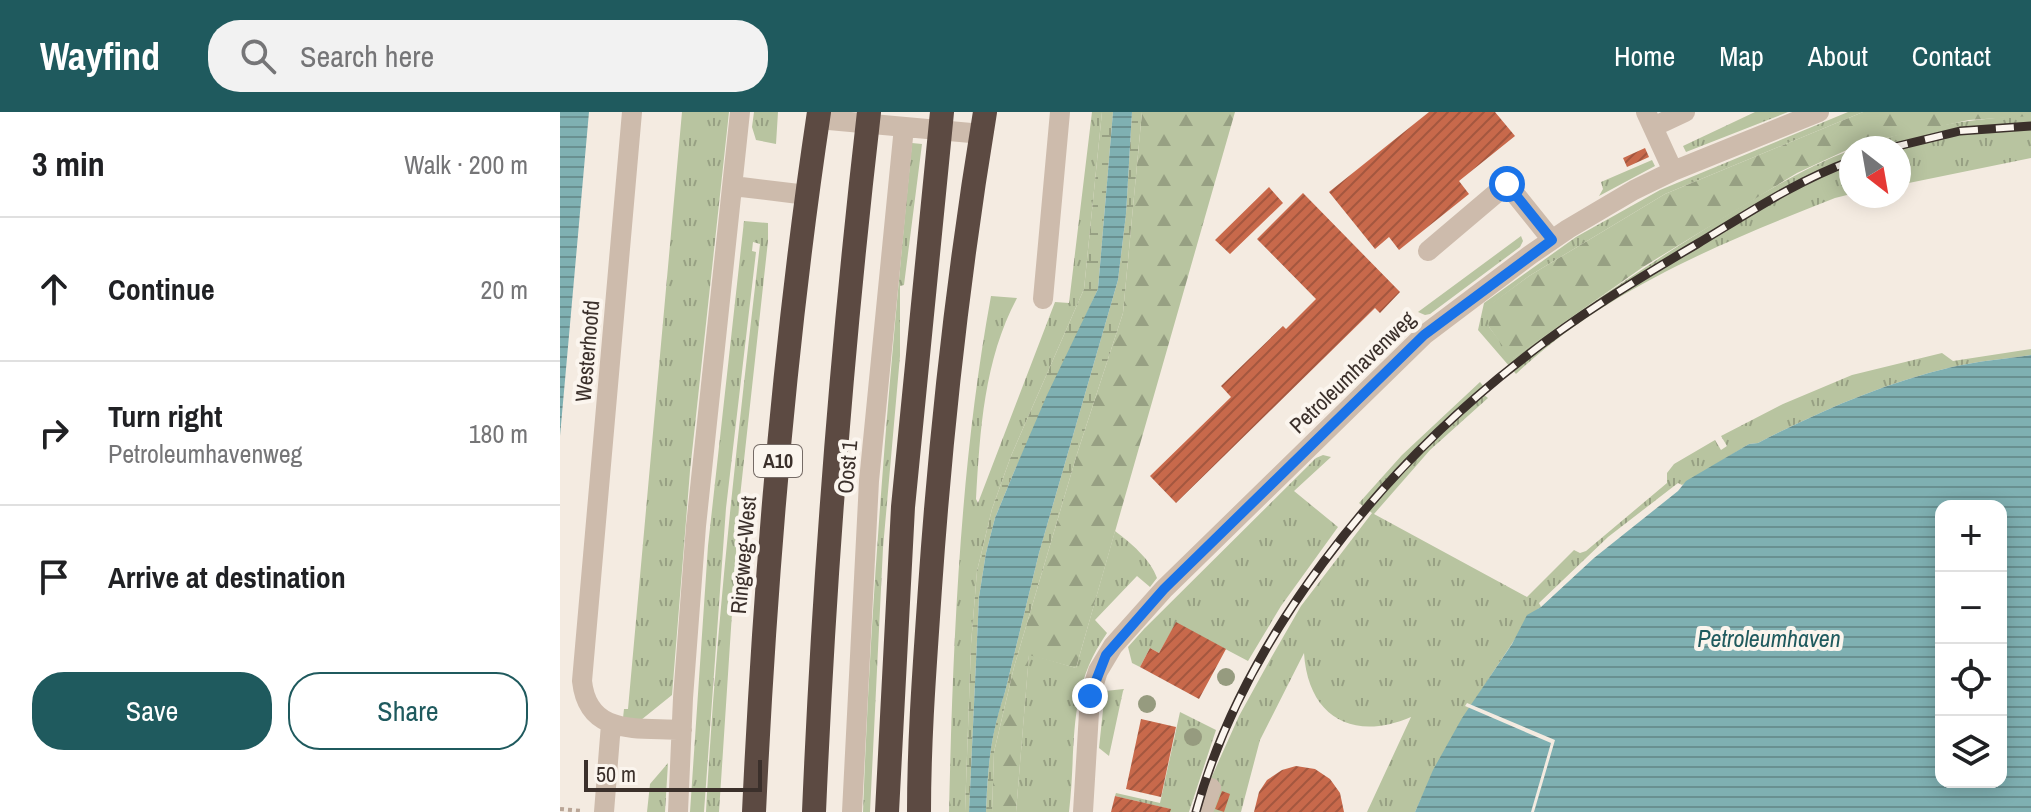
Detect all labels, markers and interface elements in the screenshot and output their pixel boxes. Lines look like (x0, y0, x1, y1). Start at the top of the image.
search box (208, 20, 768, 92)
text: Wayfind (40, 31, 160, 82)
icon: search (236, 34, 280, 78)
text: Search here (300, 36, 434, 76)
text: Home (1614, 37, 1675, 75)
text: Map (1719, 37, 1764, 75)
text: About (1808, 37, 1868, 75)
text: Contact (1912, 37, 1991, 75)
north arrow (1839, 136, 1911, 208)
text: 3 min (32, 141, 105, 187)
text: Walk · 200 m (404, 147, 528, 182)
route start (1489, 166, 1525, 202)
icon: ahead (32, 267, 76, 311)
text: Continue (108, 269, 215, 309)
text: 20 m (481, 272, 528, 307)
street label: Westerhoofd (568, 299, 606, 403)
street label: Petroleumhavenweg (1282, 304, 1422, 440)
text: Turn right (108, 396, 222, 436)
icon: right (32, 411, 76, 455)
text: 180 m (469, 416, 528, 451)
text: Petroleumhavenweg (108, 436, 302, 471)
street label: Oost 1 (830, 439, 864, 495)
road number: A10 (754, 445, 802, 477)
street label: Ringweg-West (723, 495, 763, 615)
map controls (1935, 500, 2007, 788)
button: + (1935, 500, 2007, 572)
icon: arrive (32, 555, 76, 599)
text: Arrive at destination (108, 557, 346, 597)
button: − (1935, 572, 2007, 644)
water label: Petroleumhaven (1697, 622, 1841, 654)
button: locate (1935, 644, 2007, 716)
button: Save (32, 672, 272, 750)
button: Share (288, 672, 528, 750)
route end (1072, 678, 1108, 714)
button: layers (1935, 716, 2007, 788)
scale bar (584, 756, 762, 792)
text: 50 m (596, 759, 636, 789)

